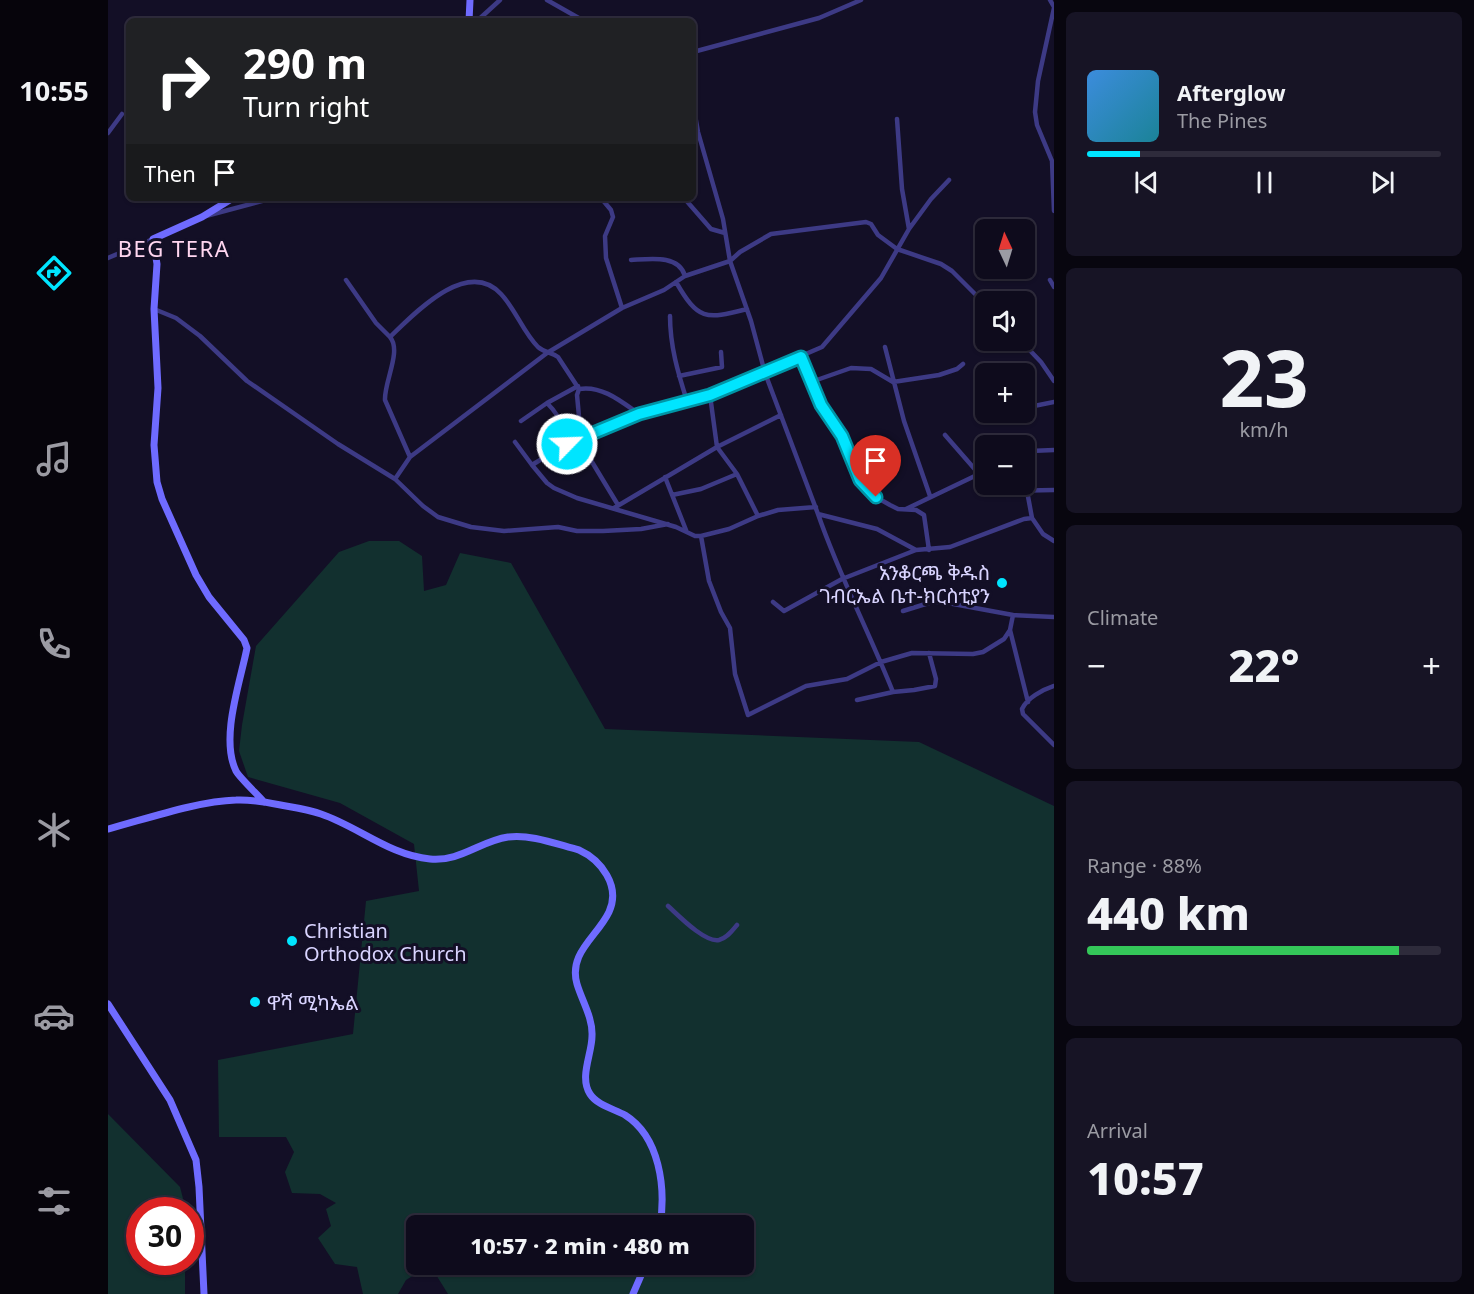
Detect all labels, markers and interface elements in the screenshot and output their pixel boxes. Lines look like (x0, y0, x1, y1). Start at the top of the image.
text: 290 m (243, 34, 367, 91)
icon: right (144, 42, 222, 120)
text: 10:55 (19, 72, 89, 109)
text: Afterglow (1177, 77, 1286, 107)
text: Turn right (243, 88, 369, 125)
text: The Pines (1177, 107, 1267, 134)
icon: arrive (208, 156, 241, 189)
text: Then (144, 158, 196, 188)
icon: previous (1130, 166, 1163, 199)
icon: pause (1248, 166, 1281, 199)
icon: next (1366, 166, 1399, 199)
north arrow (975, 219, 1035, 279)
map controls (975, 219, 1035, 495)
district label: BEG TERA (118, 233, 230, 263)
icon: directions (33, 252, 75, 294)
button: sound (975, 291, 1035, 351)
text: 23 (1219, 324, 1309, 430)
button: + (975, 363, 1035, 423)
position arrow (535, 412, 599, 476)
text: km/h (1239, 416, 1289, 443)
pin (850, 435, 901, 497)
button: − (975, 435, 1035, 495)
icon: music (33, 438, 75, 480)
icon: arrive (859, 444, 892, 477)
place label: አንቆርጫ ቅዱስ ገብርኤል ቤተ-ክርስቲያን (820, 559, 990, 609)
marker: አንቆርጫ ቅዱስ ገብርኤል ቤተ-ክርስቲያን (995, 576, 1009, 590)
text: Climate (1087, 604, 1158, 631)
icon: phone (33, 623, 75, 665)
text: 22° (1228, 634, 1300, 695)
text: − (1087, 643, 1106, 688)
text: + (1422, 643, 1441, 688)
icon: climate (33, 809, 75, 851)
text: Range · 88% (1087, 852, 1202, 879)
text: 440 km (1087, 882, 1250, 943)
place label: Christian Orthodox Church (304, 917, 467, 967)
marker: Christian Orthodox Church (285, 934, 299, 948)
place label: ዋሻ ሚካኤል (267, 989, 359, 1016)
icon: car (33, 995, 75, 1037)
marker: ዋሻ ሚካኤል (248, 995, 262, 1009)
text: Arrival (1087, 1117, 1148, 1144)
text: 10:57 (1087, 1147, 1204, 1208)
icon: filters (33, 1180, 75, 1222)
speed limit sign: 30 (126, 1197, 204, 1275)
text: 10:57 · 2 min · 480 m (470, 1230, 690, 1260)

